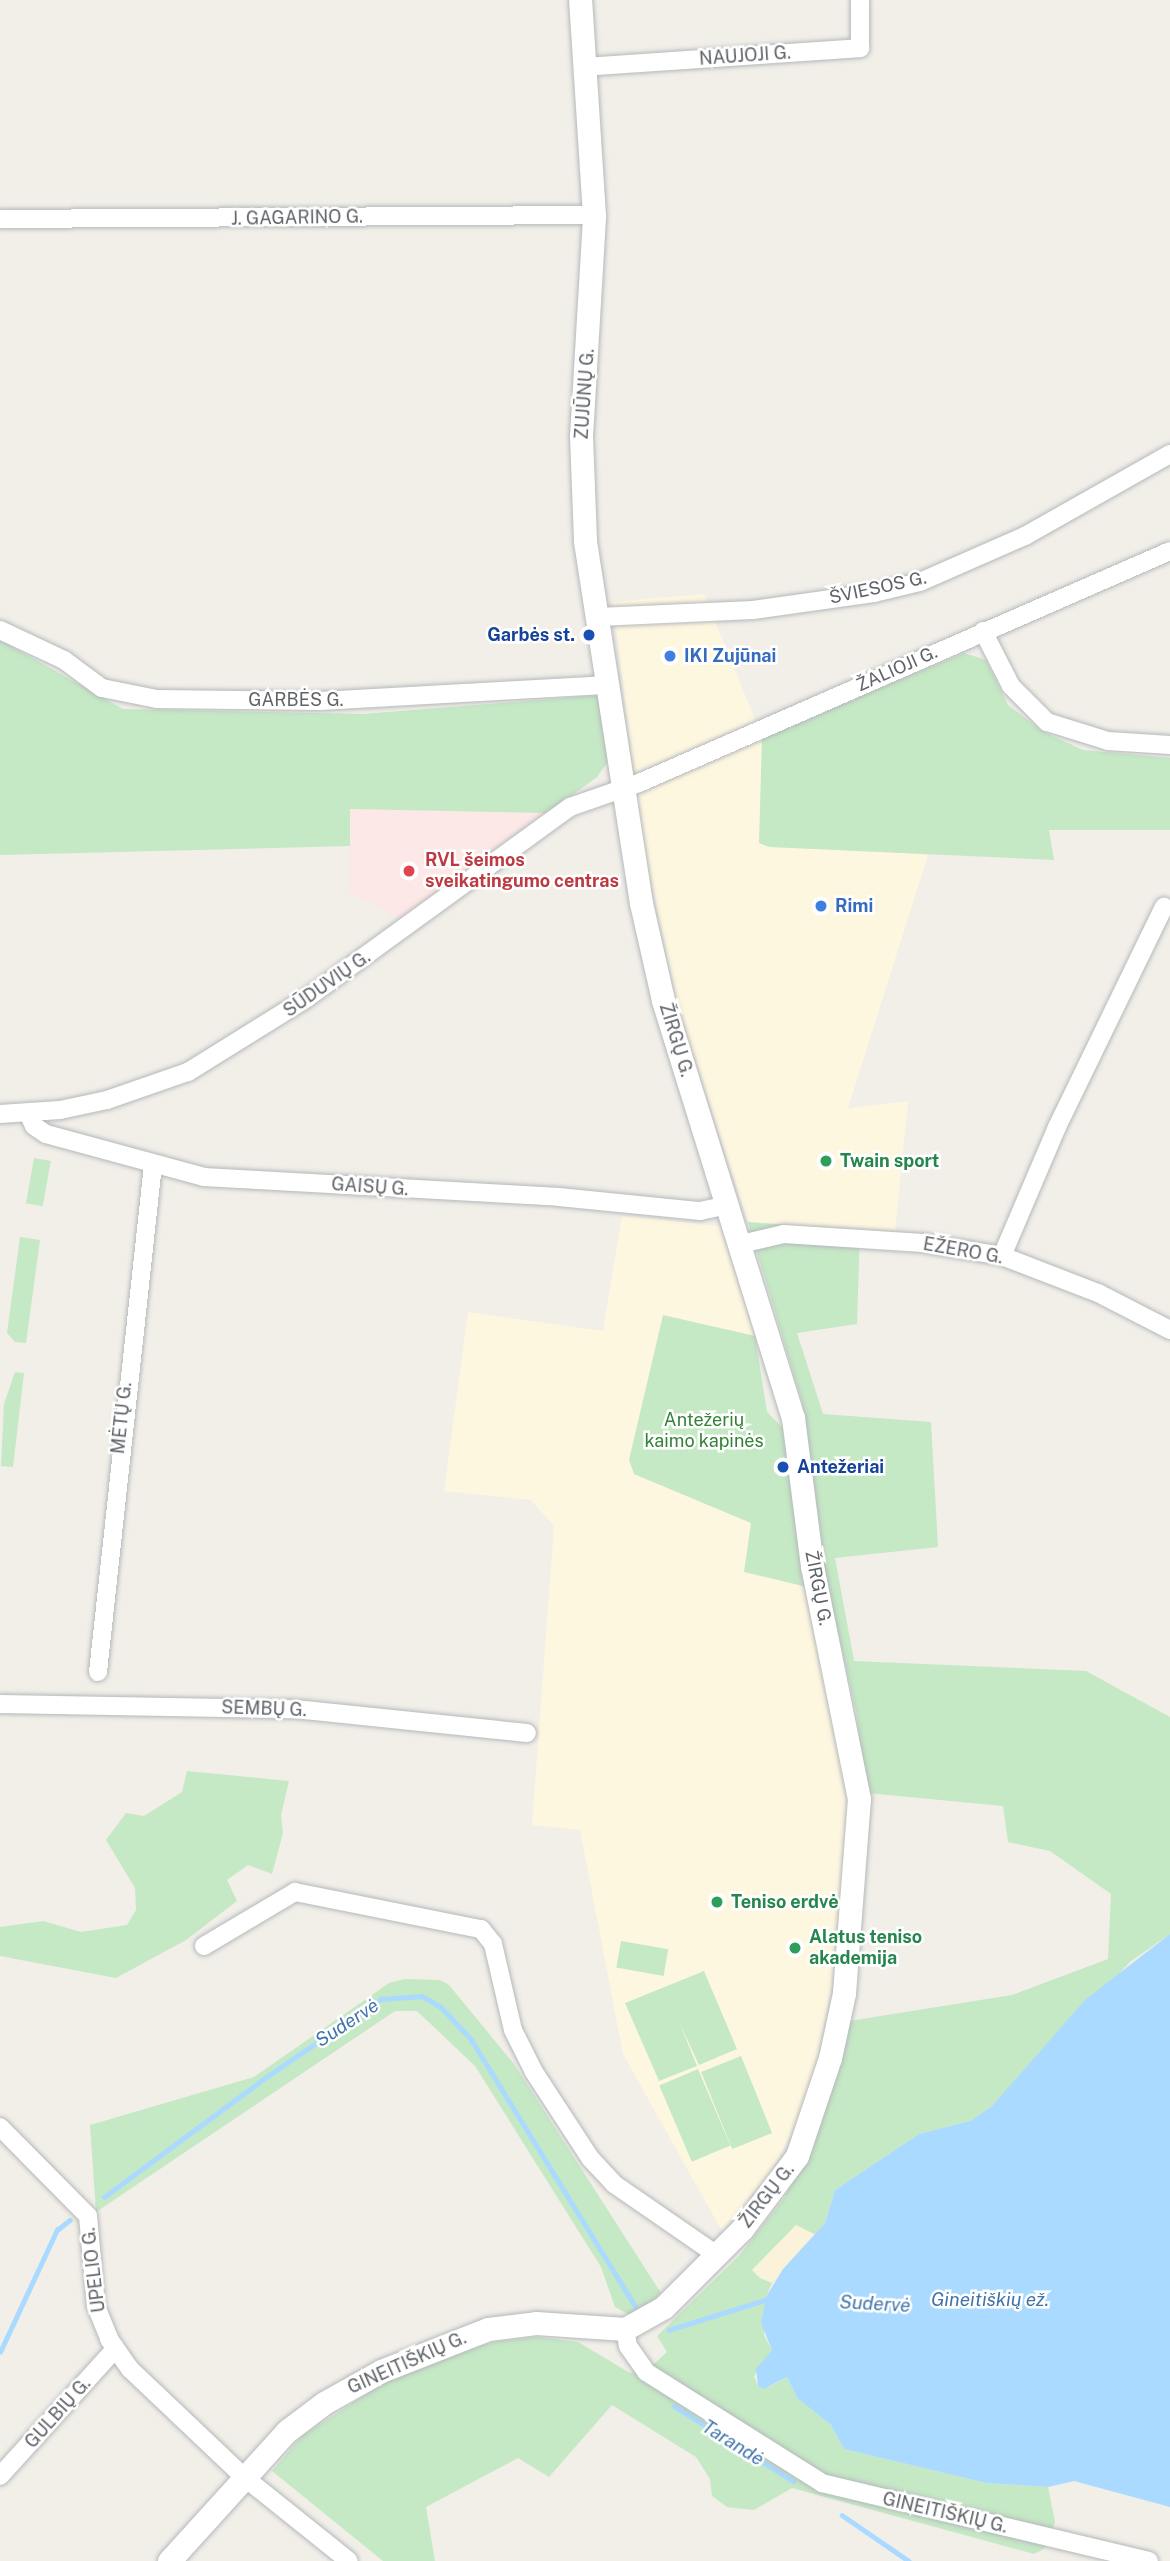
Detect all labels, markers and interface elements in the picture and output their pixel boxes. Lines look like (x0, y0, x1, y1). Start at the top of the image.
street label: NAUJOJI G. (698, 42, 792, 70)
street label: J. GAGARINO G. (231, 206, 363, 230)
street label: ZUJŪNŲ G. (571, 348, 599, 440)
street label: ŠVIESOS G. (827, 567, 929, 609)
place label: Garbės st. (487, 624, 575, 646)
marker: Garbės st. (581, 627, 597, 643)
street label: ŽALIOJI G. (853, 642, 941, 696)
place label: IKI Zujūnai (684, 645, 776, 667)
marker: IKI Zujūnai (662, 648, 678, 664)
street label: GARBĖS G. (248, 689, 344, 711)
place label: RVL šeimos sveikatingumo centras (425, 850, 619, 892)
marker: RVL šeimos sveikatingumo centras (399, 861, 419, 881)
place label: Rimi (835, 895, 873, 917)
marker: Rimi (813, 898, 829, 914)
street label: SŪDUVIŲ G. (279, 946, 375, 1022)
street label: ŽIRGŲ G. (655, 1001, 697, 1079)
place label: Twain sport (840, 1150, 939, 1172)
marker: Twain sport (818, 1153, 834, 1169)
street label: GAISŲ G. (331, 1174, 409, 1200)
street label: EŽERO G. (921, 1233, 1005, 1269)
street label: MĖTŲ G. (107, 1381, 137, 1455)
park label: Antežerių kaimo kapinės (644, 1410, 764, 1452)
place label: Antežeriai (797, 1456, 884, 1478)
marker: Antežeriai (775, 1459, 791, 1475)
street label: ŽIRGŲ G. (800, 1549, 836, 1627)
street label: SEMBŲ G. (221, 1697, 307, 1721)
place label: Teniso erdvė (731, 1891, 839, 1913)
marker: Teniso erdvė (709, 1894, 725, 1910)
place label: Alatus teniso akademija (809, 1927, 922, 1969)
marker: Alatus teniso akademija (787, 1940, 803, 1956)
water label: Sudervė (311, 1994, 383, 2052)
street label: ŽIRGŲ G. (735, 2159, 799, 2233)
street label: UPELIO G. (78, 2226, 110, 2314)
water label: Gineitiškių ež. (931, 2289, 1049, 2311)
water label: Sudervė (839, 2291, 911, 2317)
street label: GINEITIŠKIŲ G. (344, 2327, 470, 2399)
street label: GULBIŲ G. (21, 2373, 95, 2453)
water label: Tarandė (698, 2415, 768, 2471)
street label: GINEITIŠKIŲ G. (880, 2488, 1010, 2538)

